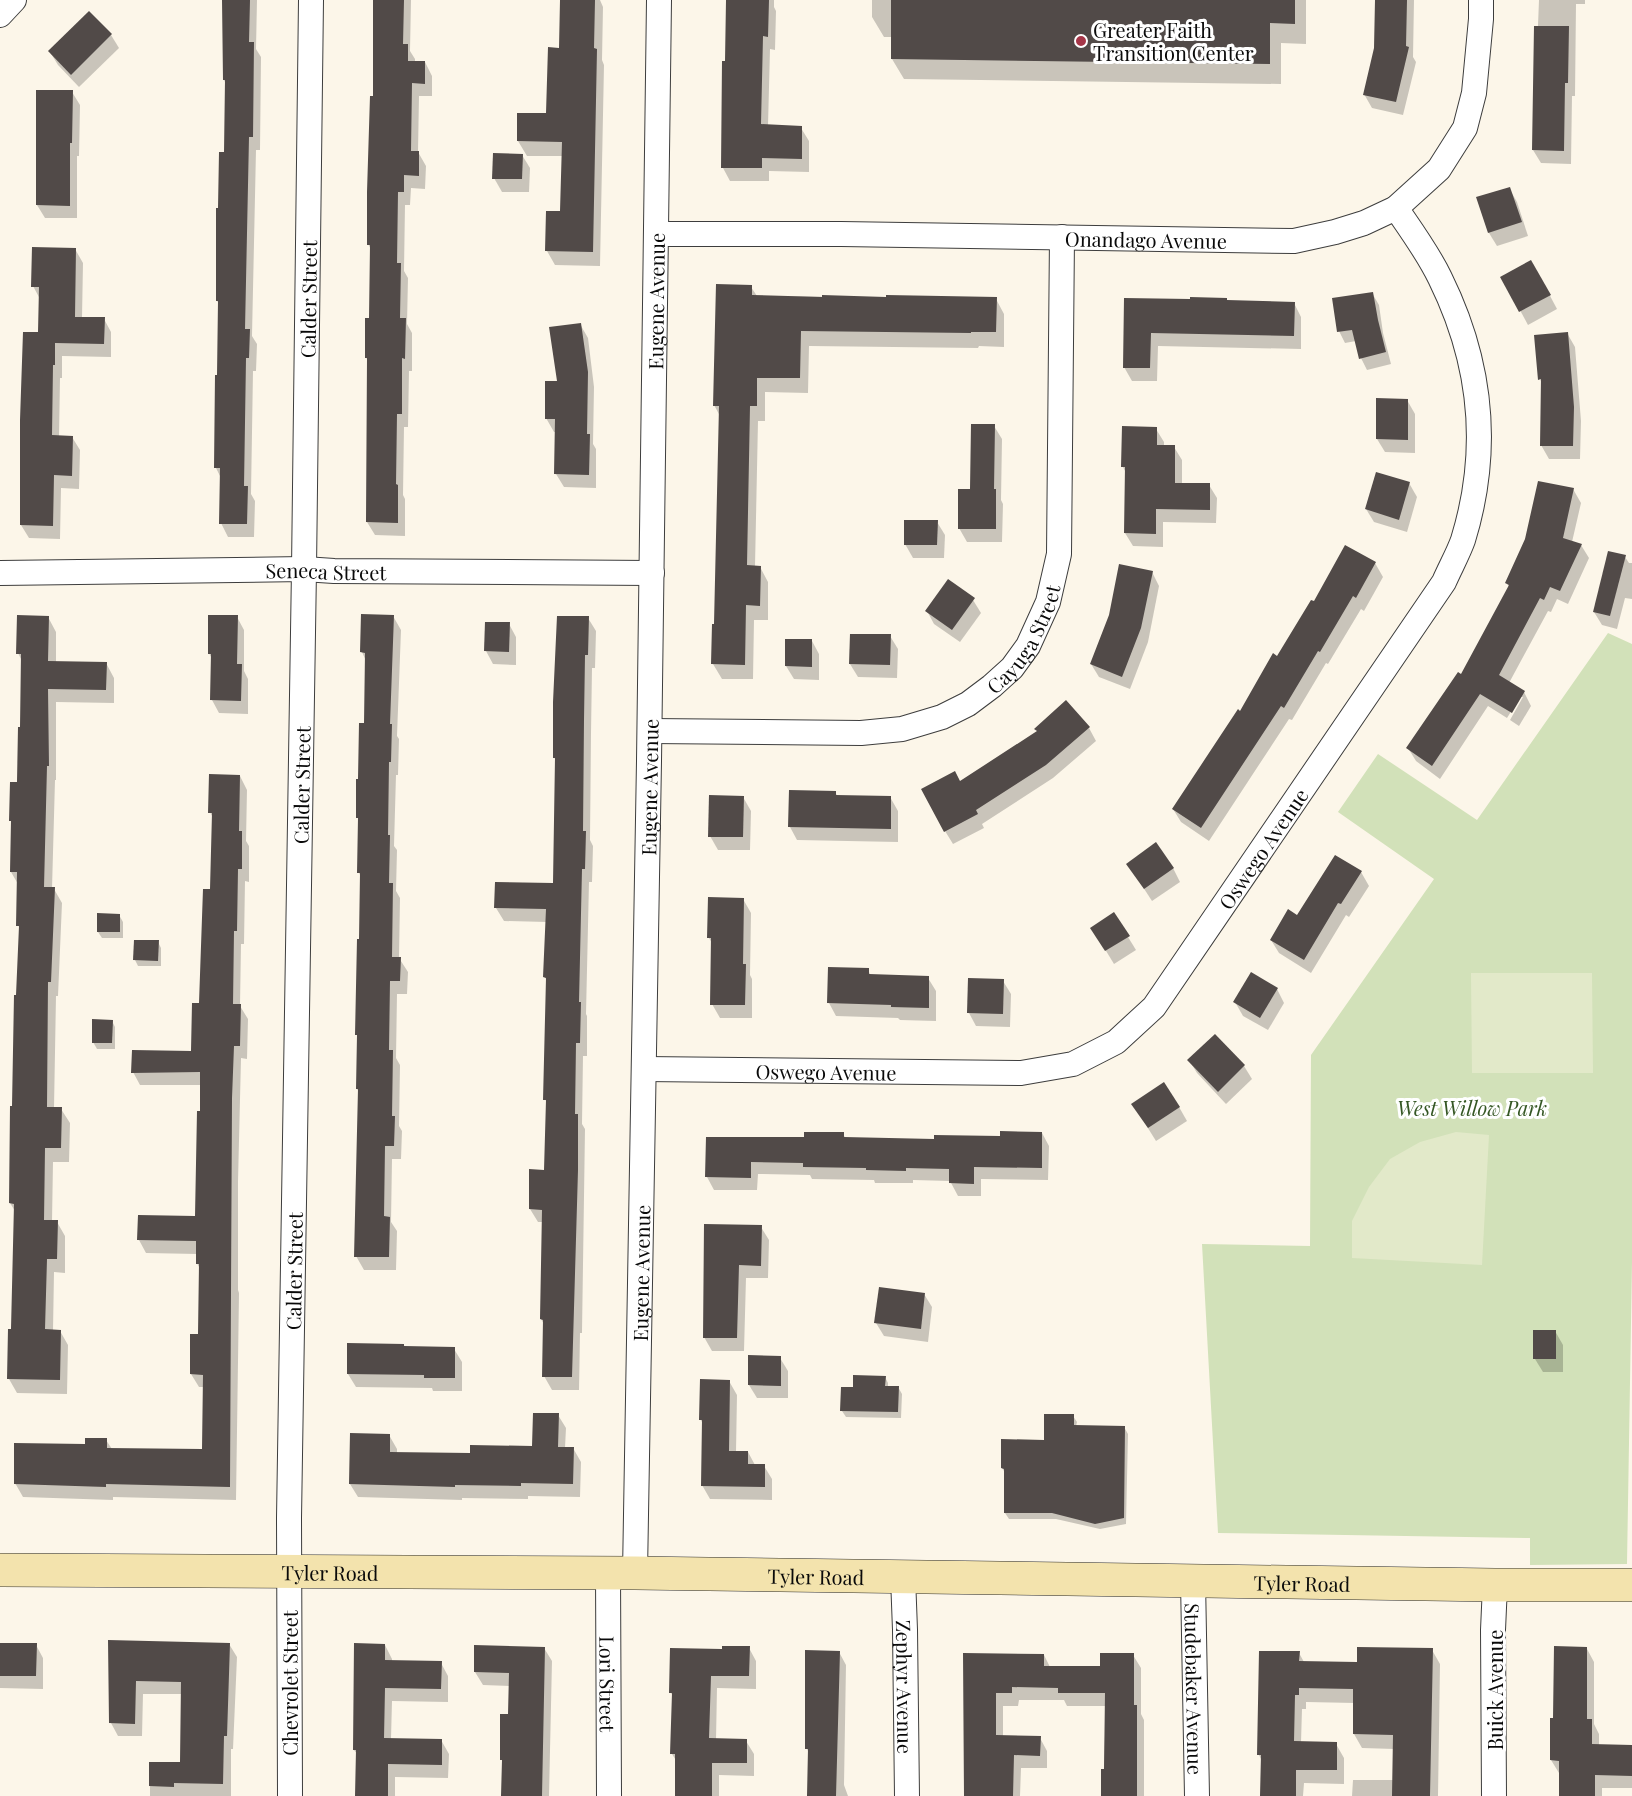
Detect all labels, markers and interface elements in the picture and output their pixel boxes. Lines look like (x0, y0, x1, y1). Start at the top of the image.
place label: Greater Faith Transition Center (1093, 16, 1254, 66)
marker: Greater Faith Transition Center (1074, 34, 1088, 48)
street label: Onandago Avenue (1065, 224, 1227, 253)
street label: Eugene Avenue (641, 233, 669, 370)
street label: Calder Street (293, 239, 322, 358)
street label: Seneca Street (265, 555, 388, 585)
street label: Cayuga Street (980, 581, 1065, 699)
street label: Eugene Avenue (634, 719, 663, 856)
street label: Calder Street (286, 725, 315, 844)
street label: Oswego Avenue (1212, 782, 1313, 914)
street label: Oswego Avenue (755, 1057, 897, 1085)
park label: West Willow Park (1397, 1094, 1547, 1121)
street label: Eugene Avenue (625, 1204, 655, 1342)
street label: Calder Street (278, 1211, 307, 1330)
street label: Tyler Road (282, 1558, 379, 1585)
street label: Tyler Road (767, 1561, 865, 1590)
street label: Tyler Road (1253, 1568, 1351, 1596)
street label: Studebaker Avenue (1180, 1603, 1210, 1775)
street label: Chevrolet Street (276, 1609, 303, 1756)
street label: Zephyr Avenue (891, 1619, 920, 1754)
street label: Buick Avenue (1481, 1630, 1508, 1750)
street label: Lori Street (595, 1636, 622, 1733)

